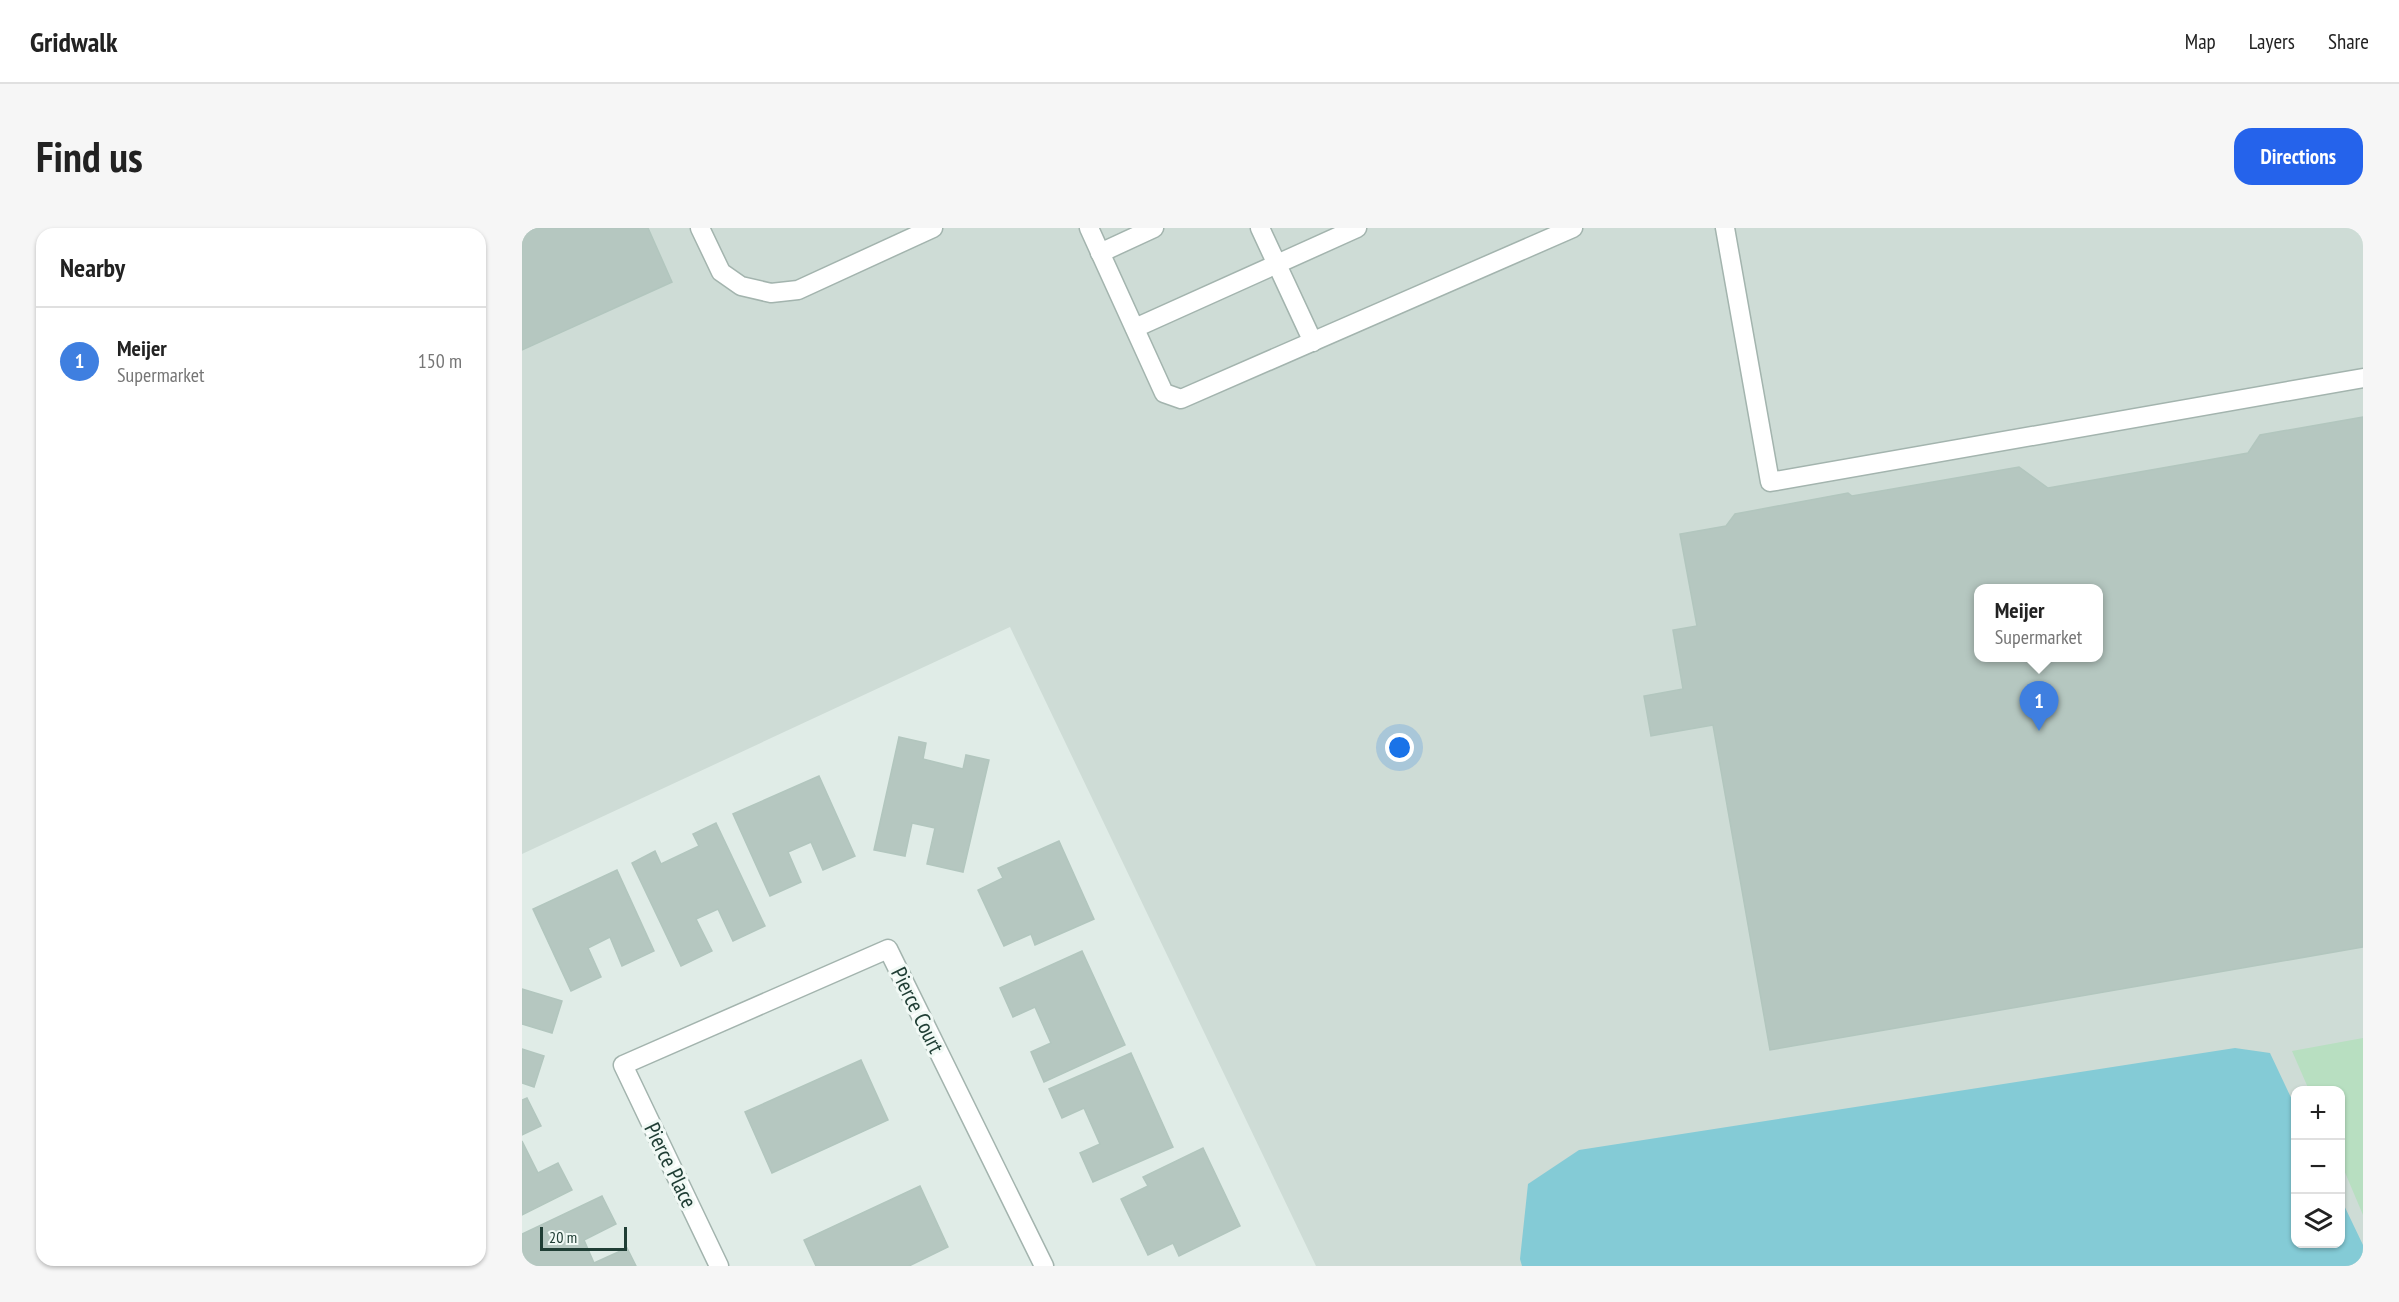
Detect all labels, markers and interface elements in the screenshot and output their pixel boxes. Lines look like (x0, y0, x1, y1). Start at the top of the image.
text: Gridwalk (30, 23, 118, 60)
text: Map (2185, 28, 2216, 55)
text: Layers (2249, 28, 2295, 55)
text: Share (2328, 28, 2369, 55)
button: Directions (2234, 128, 2363, 185)
text: Find us (36, 129, 143, 184)
text: Nearby (60, 251, 125, 284)
text: Meijer (117, 334, 167, 362)
text: 1 (75, 348, 84, 374)
text: 150 m (418, 348, 462, 374)
text: Supermarket (117, 362, 205, 388)
popup (1974, 584, 2103, 662)
text: Meijer (1995, 596, 2045, 624)
text: Supermarket (1995, 624, 2082, 650)
pin: 1 (2020, 682, 2059, 731)
your location (1385, 733, 1414, 762)
street label: Pierce Court (885, 962, 951, 1058)
map controls (2291, 1086, 2345, 1248)
button: + (2291, 1086, 2345, 1140)
street label: Pierce Place (638, 1118, 704, 1212)
button: − (2291, 1140, 2345, 1194)
button: layers (2291, 1194, 2345, 1248)
scale bar (540, 1224, 627, 1252)
text: 20 m (549, 1227, 577, 1247)

